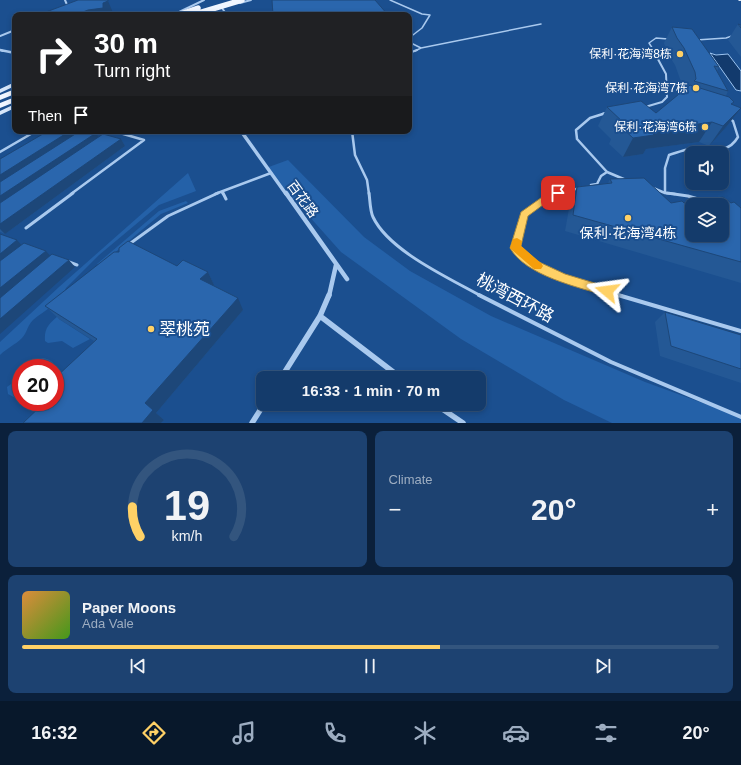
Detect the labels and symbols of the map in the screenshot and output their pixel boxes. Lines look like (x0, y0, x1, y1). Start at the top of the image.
place label: 保利·花海湾8栋 (589, 47, 672, 61)
marker: 保利·花海湾8栋 (675, 49, 685, 59)
place label: 保利·花海湾7栋 (605, 81, 688, 95)
marker: 保利·花海湾7栋 (691, 83, 701, 93)
place label: 保利·花海湾6栋 (614, 120, 697, 134)
marker: 保利·花海湾6栋 (700, 122, 710, 132)
pin (541, 176, 575, 210)
street label: 百花路 (284, 177, 322, 221)
marker: 保利·花海湾4栋 (623, 213, 633, 223)
place label: 保利·花海湾4栋 (580, 225, 676, 241)
street label: 桃湾西环路 (473, 270, 557, 326)
position arrow (586, 270, 628, 312)
place label: 翠桃苑 (159, 320, 210, 339)
marker: 翠桃苑 (146, 324, 156, 334)
speed limit sign: 20 (12, 359, 64, 411)

